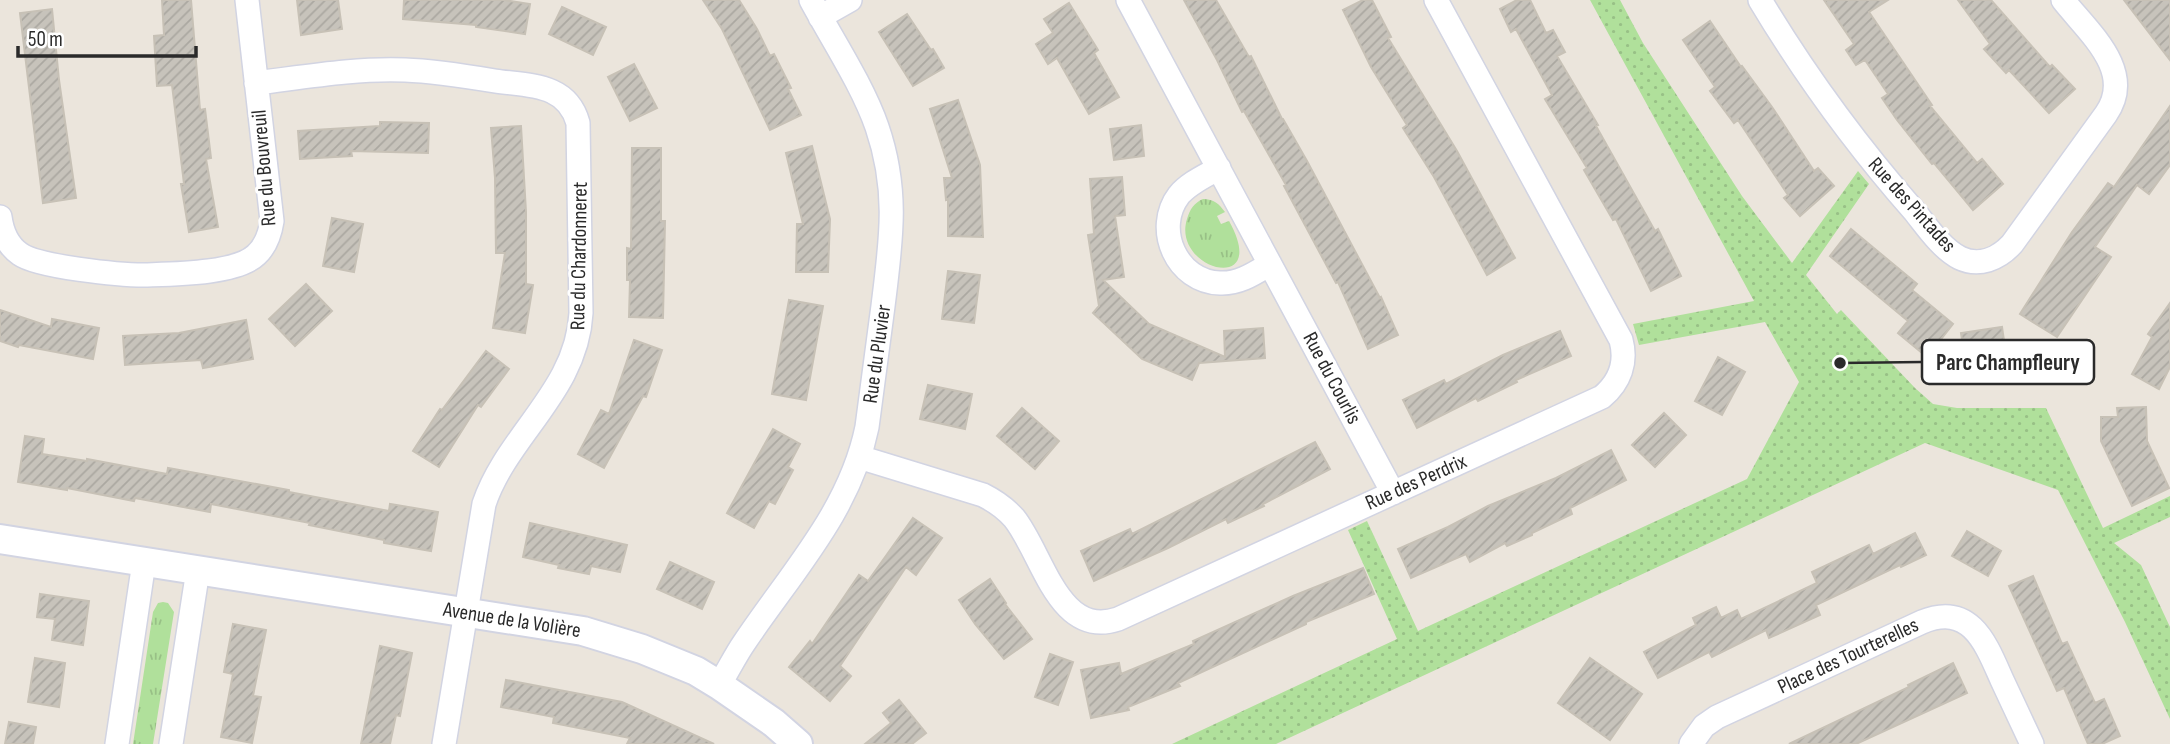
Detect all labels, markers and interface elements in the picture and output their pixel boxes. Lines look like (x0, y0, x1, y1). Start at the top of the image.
scale bar (18, 14, 196, 58)
text: 50 m (28, 27, 63, 52)
street label: Rue du Bouvreuil (246, 109, 282, 227)
street label: Rue des Pintades (1863, 152, 1961, 258)
street label: Rue du Chardonneret (565, 182, 593, 330)
street label: Rue du Pluvier (858, 303, 896, 405)
street label: Rue du Courlis (1297, 328, 1367, 428)
callout: Parc Champfleury (1922, 340, 2094, 384)
text: Parc Champfleury (1936, 349, 2080, 377)
street label: Rue des Perdrix (1362, 449, 1470, 515)
street label: Avenue de la Volière (440, 597, 583, 643)
street label: Place des Tourterelles (1774, 612, 1922, 700)

